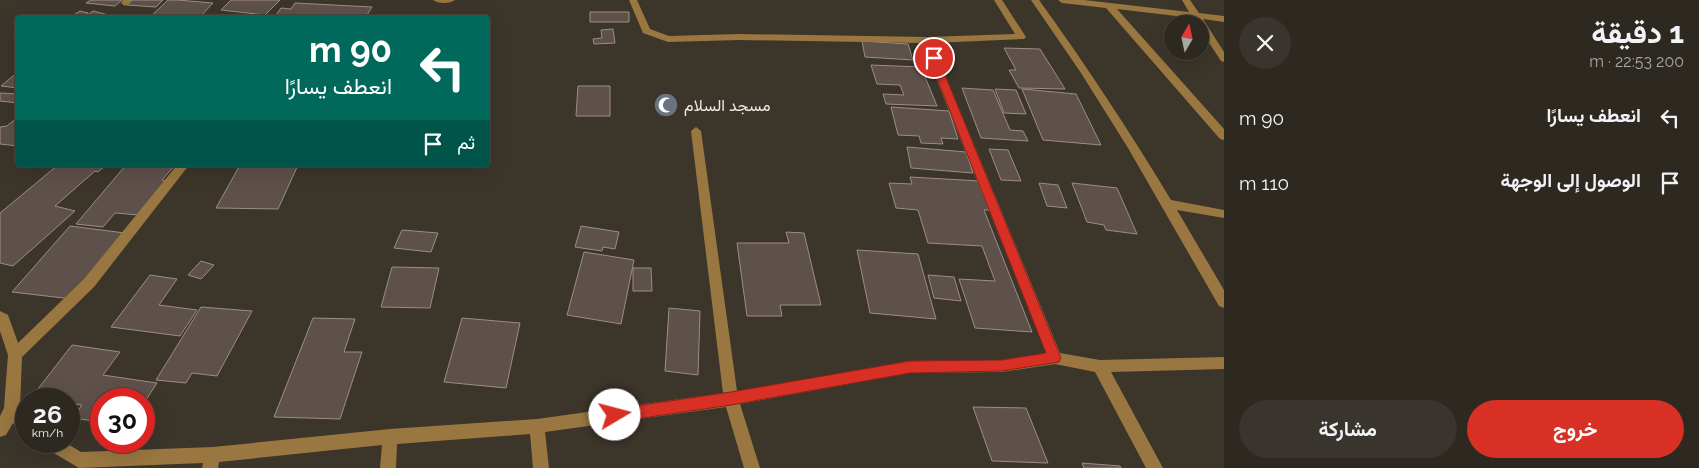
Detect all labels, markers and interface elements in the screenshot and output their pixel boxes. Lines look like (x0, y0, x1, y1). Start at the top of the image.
north arrow (1164, 15, 1209, 60)
map controls (1164, 15, 1209, 60)
text: 1 دقيقة (1591, 15, 1684, 50)
button: close (1239, 17, 1291, 69)
text: 90 m (309, 29, 392, 70)
icon: left (410, 35, 475, 100)
pin (913, 37, 955, 79)
icon: arrive (920, 44, 948, 72)
text: 200 m · 22:53 (1589, 52, 1684, 71)
text: انعطف يسارًا (285, 73, 392, 99)
mosque icon: مسجد السلام (653, 92, 679, 118)
place label: مسجد السلام (684, 96, 771, 116)
text: انعطف يسارًا (1547, 104, 1641, 126)
icon: left (1656, 104, 1684, 132)
text: 90 m (1239, 107, 1284, 129)
icon: arrive (419, 130, 447, 158)
text: ثم (457, 131, 475, 153)
text: الوصول إلى الوجهة (1501, 169, 1641, 191)
icon: arrive (1656, 169, 1684, 197)
text: 110 m (1239, 172, 1289, 194)
speed limit sign: 30 (90, 388, 155, 453)
position arrow (588, 388, 640, 440)
text: 26 (33, 399, 62, 429)
button: مشاركة (1239, 400, 1457, 458)
button: خروج (1467, 400, 1684, 458)
text: km/h (32, 426, 63, 440)

